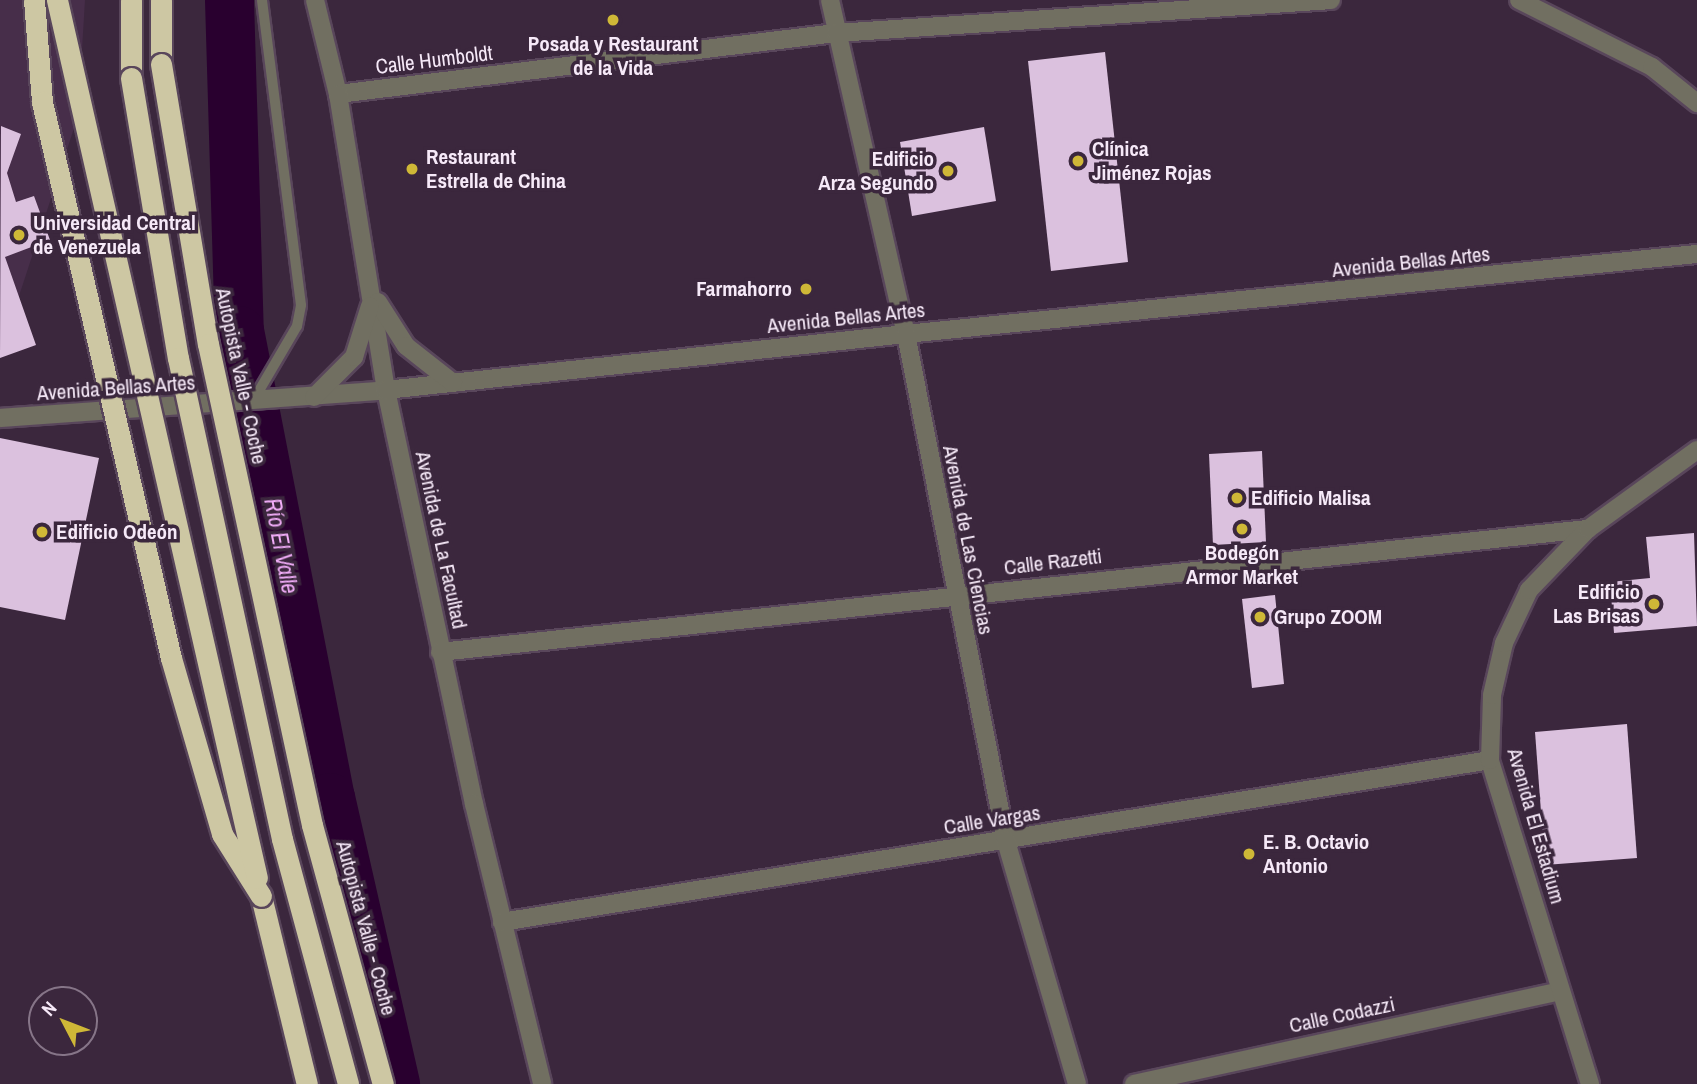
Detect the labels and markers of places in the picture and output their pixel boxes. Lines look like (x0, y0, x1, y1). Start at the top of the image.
marker: Posada y Restaurant de la Vida (605, 12, 621, 28)
place label: Posada y Restaurant de la Vida (528, 31, 698, 81)
place label: Clínica Jiménez Rojas (1092, 136, 1212, 186)
place label: Restaurant Estrella de China (426, 144, 566, 194)
place label: Edificio Arza Segundo (818, 146, 934, 196)
marker: Clínica Jiménez Rojas (1070, 153, 1086, 169)
marker: Restaurant Estrella de China (404, 161, 420, 177)
marker: Edificio Arza Segundo (940, 163, 956, 179)
place label: Universidad Central de Venezuela (33, 210, 196, 260)
marker: Universidad Central de Venezuela (11, 227, 27, 243)
place label: Farmahorro (696, 276, 792, 302)
marker: Farmahorro (798, 281, 814, 297)
place label: Edificio Malisa (1251, 485, 1371, 511)
marker: Edificio Malisa (1229, 490, 1245, 506)
place label: Edificio Odeón (56, 519, 178, 545)
marker: Bodegón Armor Market (1234, 521, 1250, 537)
marker: Edificio Odeón (34, 524, 50, 540)
place label: Bodegón Armor Market (1186, 540, 1298, 590)
place label: Edificio Las Brisas (1553, 579, 1640, 629)
marker: Edificio Las Brisas (1646, 596, 1662, 612)
place label: Grupo ZOOM (1274, 604, 1382, 630)
marker: Grupo ZOOM (1252, 609, 1268, 625)
place label: E. B. Octavio Antonio (1263, 829, 1369, 879)
marker: E. B. Octavio Antonio (1241, 846, 1257, 862)

